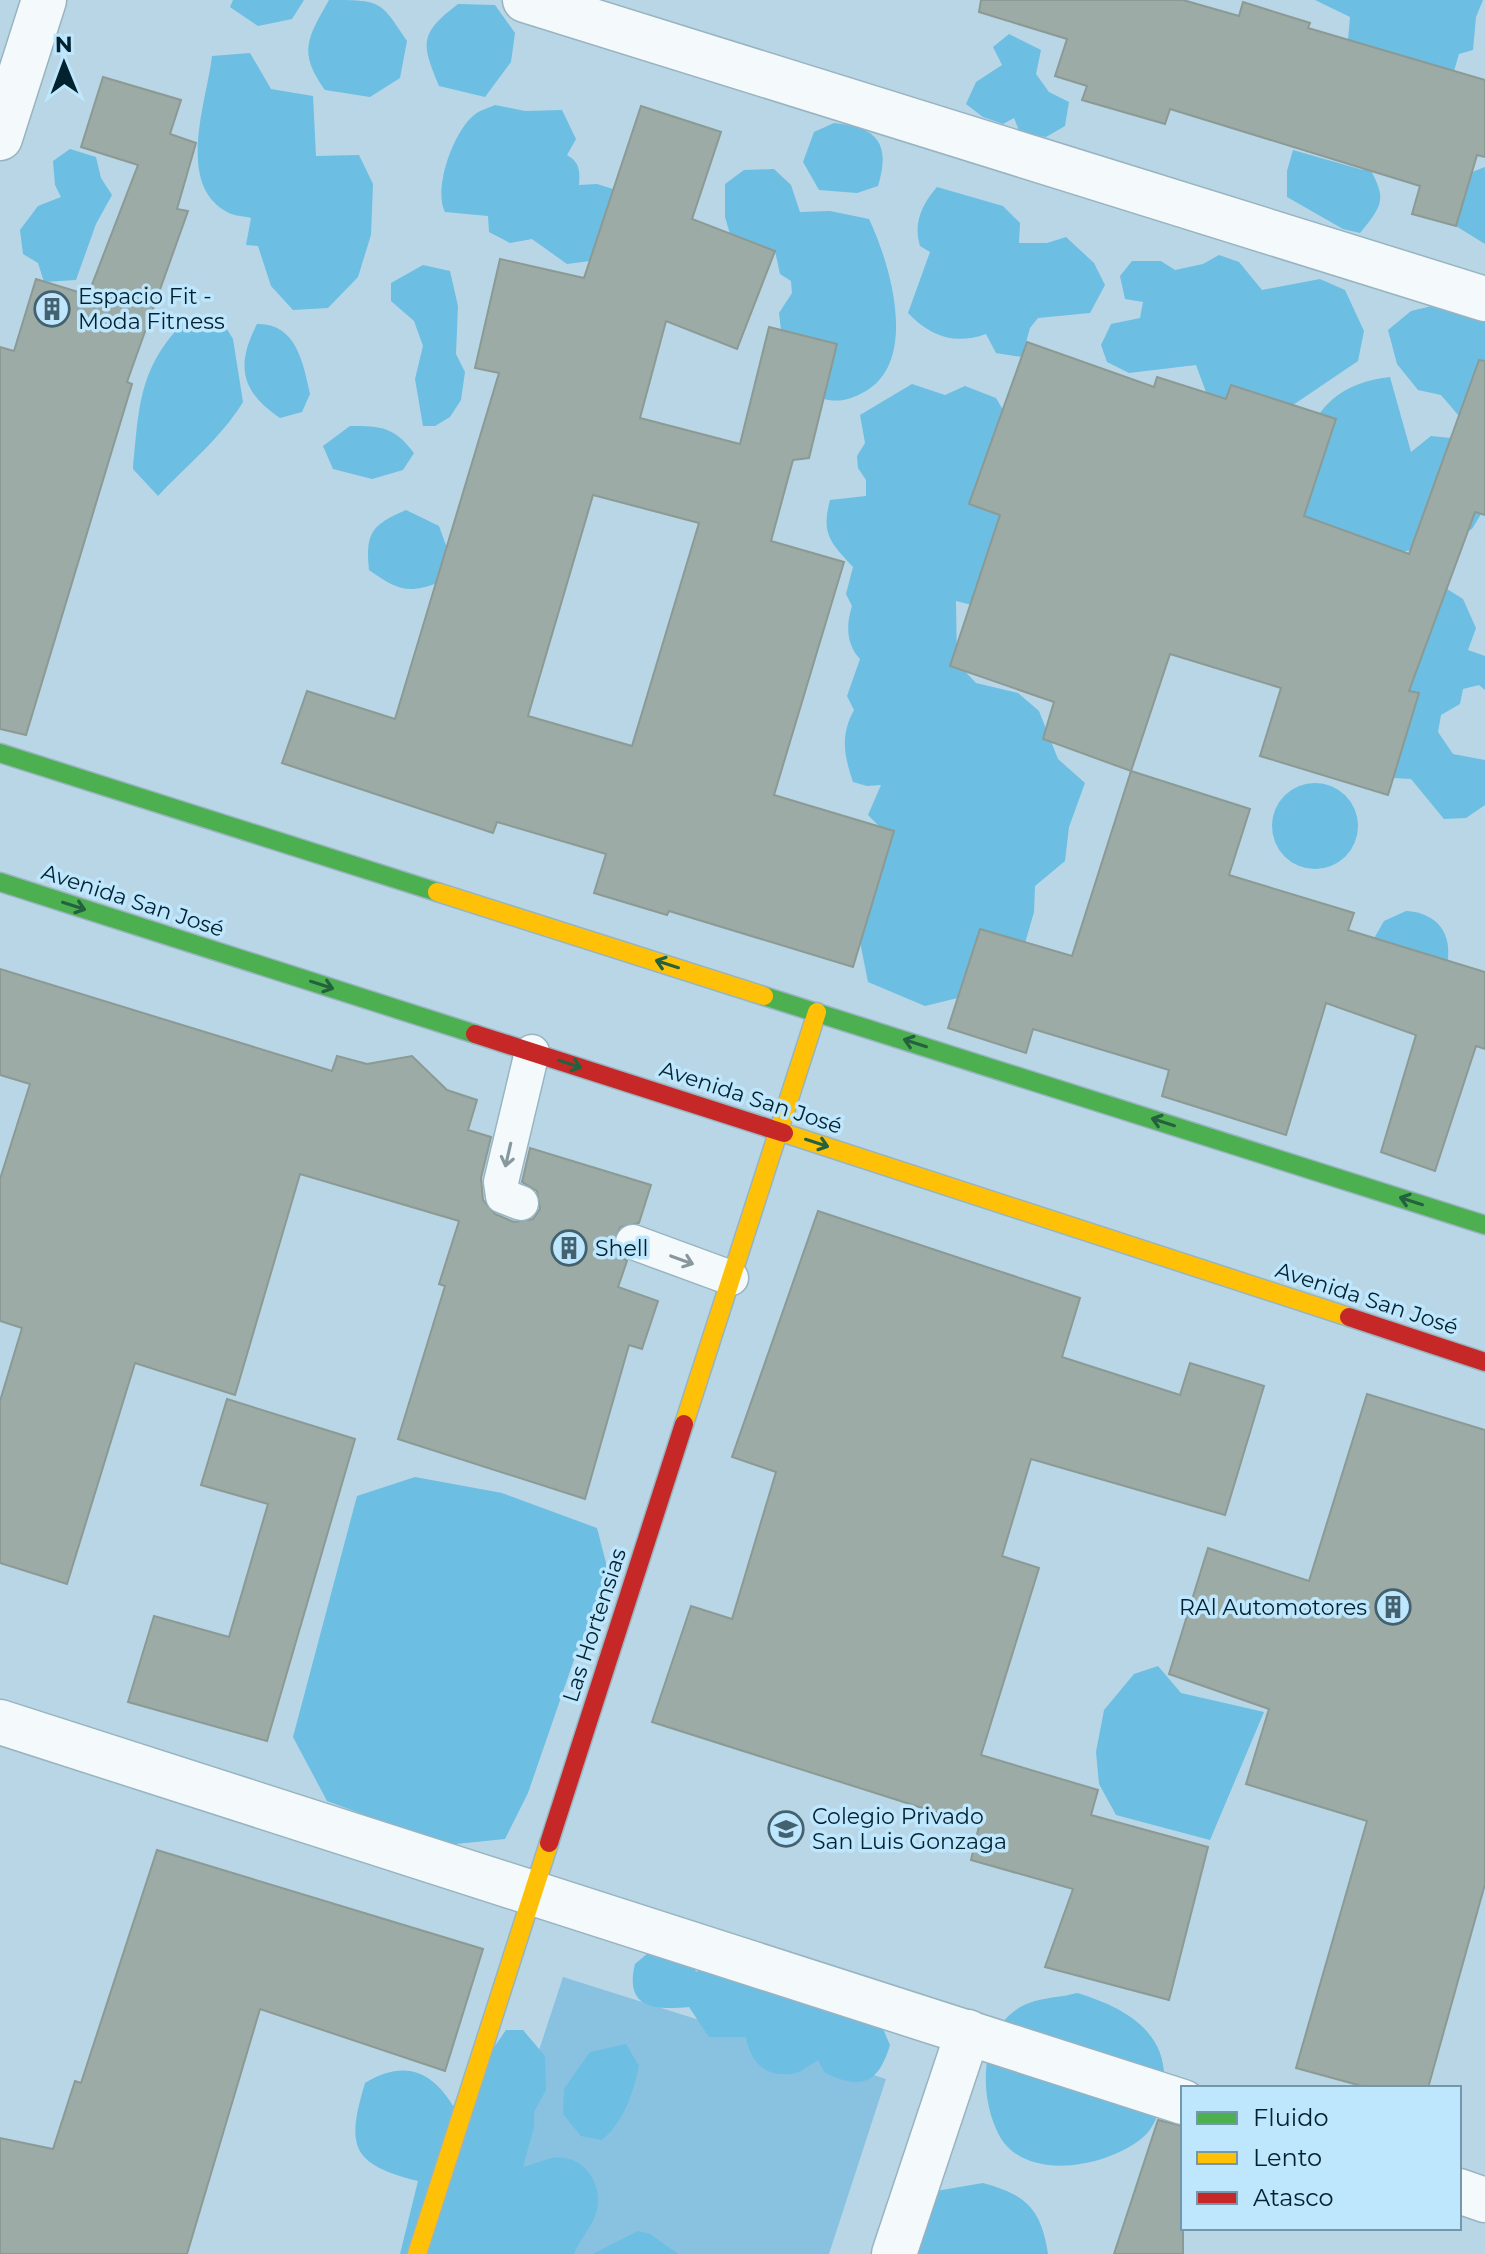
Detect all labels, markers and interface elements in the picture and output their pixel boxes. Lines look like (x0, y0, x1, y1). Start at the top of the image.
north arrow (24, 24, 104, 104)
text: N (55, 31, 73, 58)
place label: Espacio Fit - Moda Fitness (78, 283, 225, 335)
building icon: Espacio Fit - Moda Fitness (33, 290, 71, 328)
street label: Avenida San José (38, 858, 228, 943)
one-way arrow (61, 899, 87, 914)
one-way arrow (655, 956, 680, 971)
one-way arrow (309, 979, 334, 993)
one-way arrow (903, 1035, 929, 1050)
street label: Avenida San José (656, 1055, 846, 1140)
one-way arrow (556, 1057, 582, 1072)
one-way arrow (1151, 1114, 1176, 1128)
one-way arrow (805, 1137, 830, 1152)
one-way arrow (499, 1142, 514, 1168)
one-way arrow (1398, 1193, 1424, 1208)
building icon: Shell (550, 1229, 588, 1267)
place label: Shell (595, 1235, 649, 1262)
one-way arrow (669, 1254, 693, 1268)
street label: Avenida San José (1272, 1256, 1462, 1341)
street label: Las Hortensias (557, 1545, 632, 1706)
building icon: RAl Automotores (1374, 1588, 1412, 1626)
place label: RAl Automotores (1179, 1594, 1367, 1621)
place label: Colegio Privado San Luis Gonzaga (812, 1803, 1007, 1855)
school or university icon: Colegio Privado San Luis Gonzaga (767, 1810, 805, 1848)
legend (1181, 2086, 1461, 2230)
text: Fluido (1253, 2103, 1329, 2132)
text: Lento (1253, 2143, 1322, 2172)
text: Atasco (1253, 2183, 1334, 2212)

